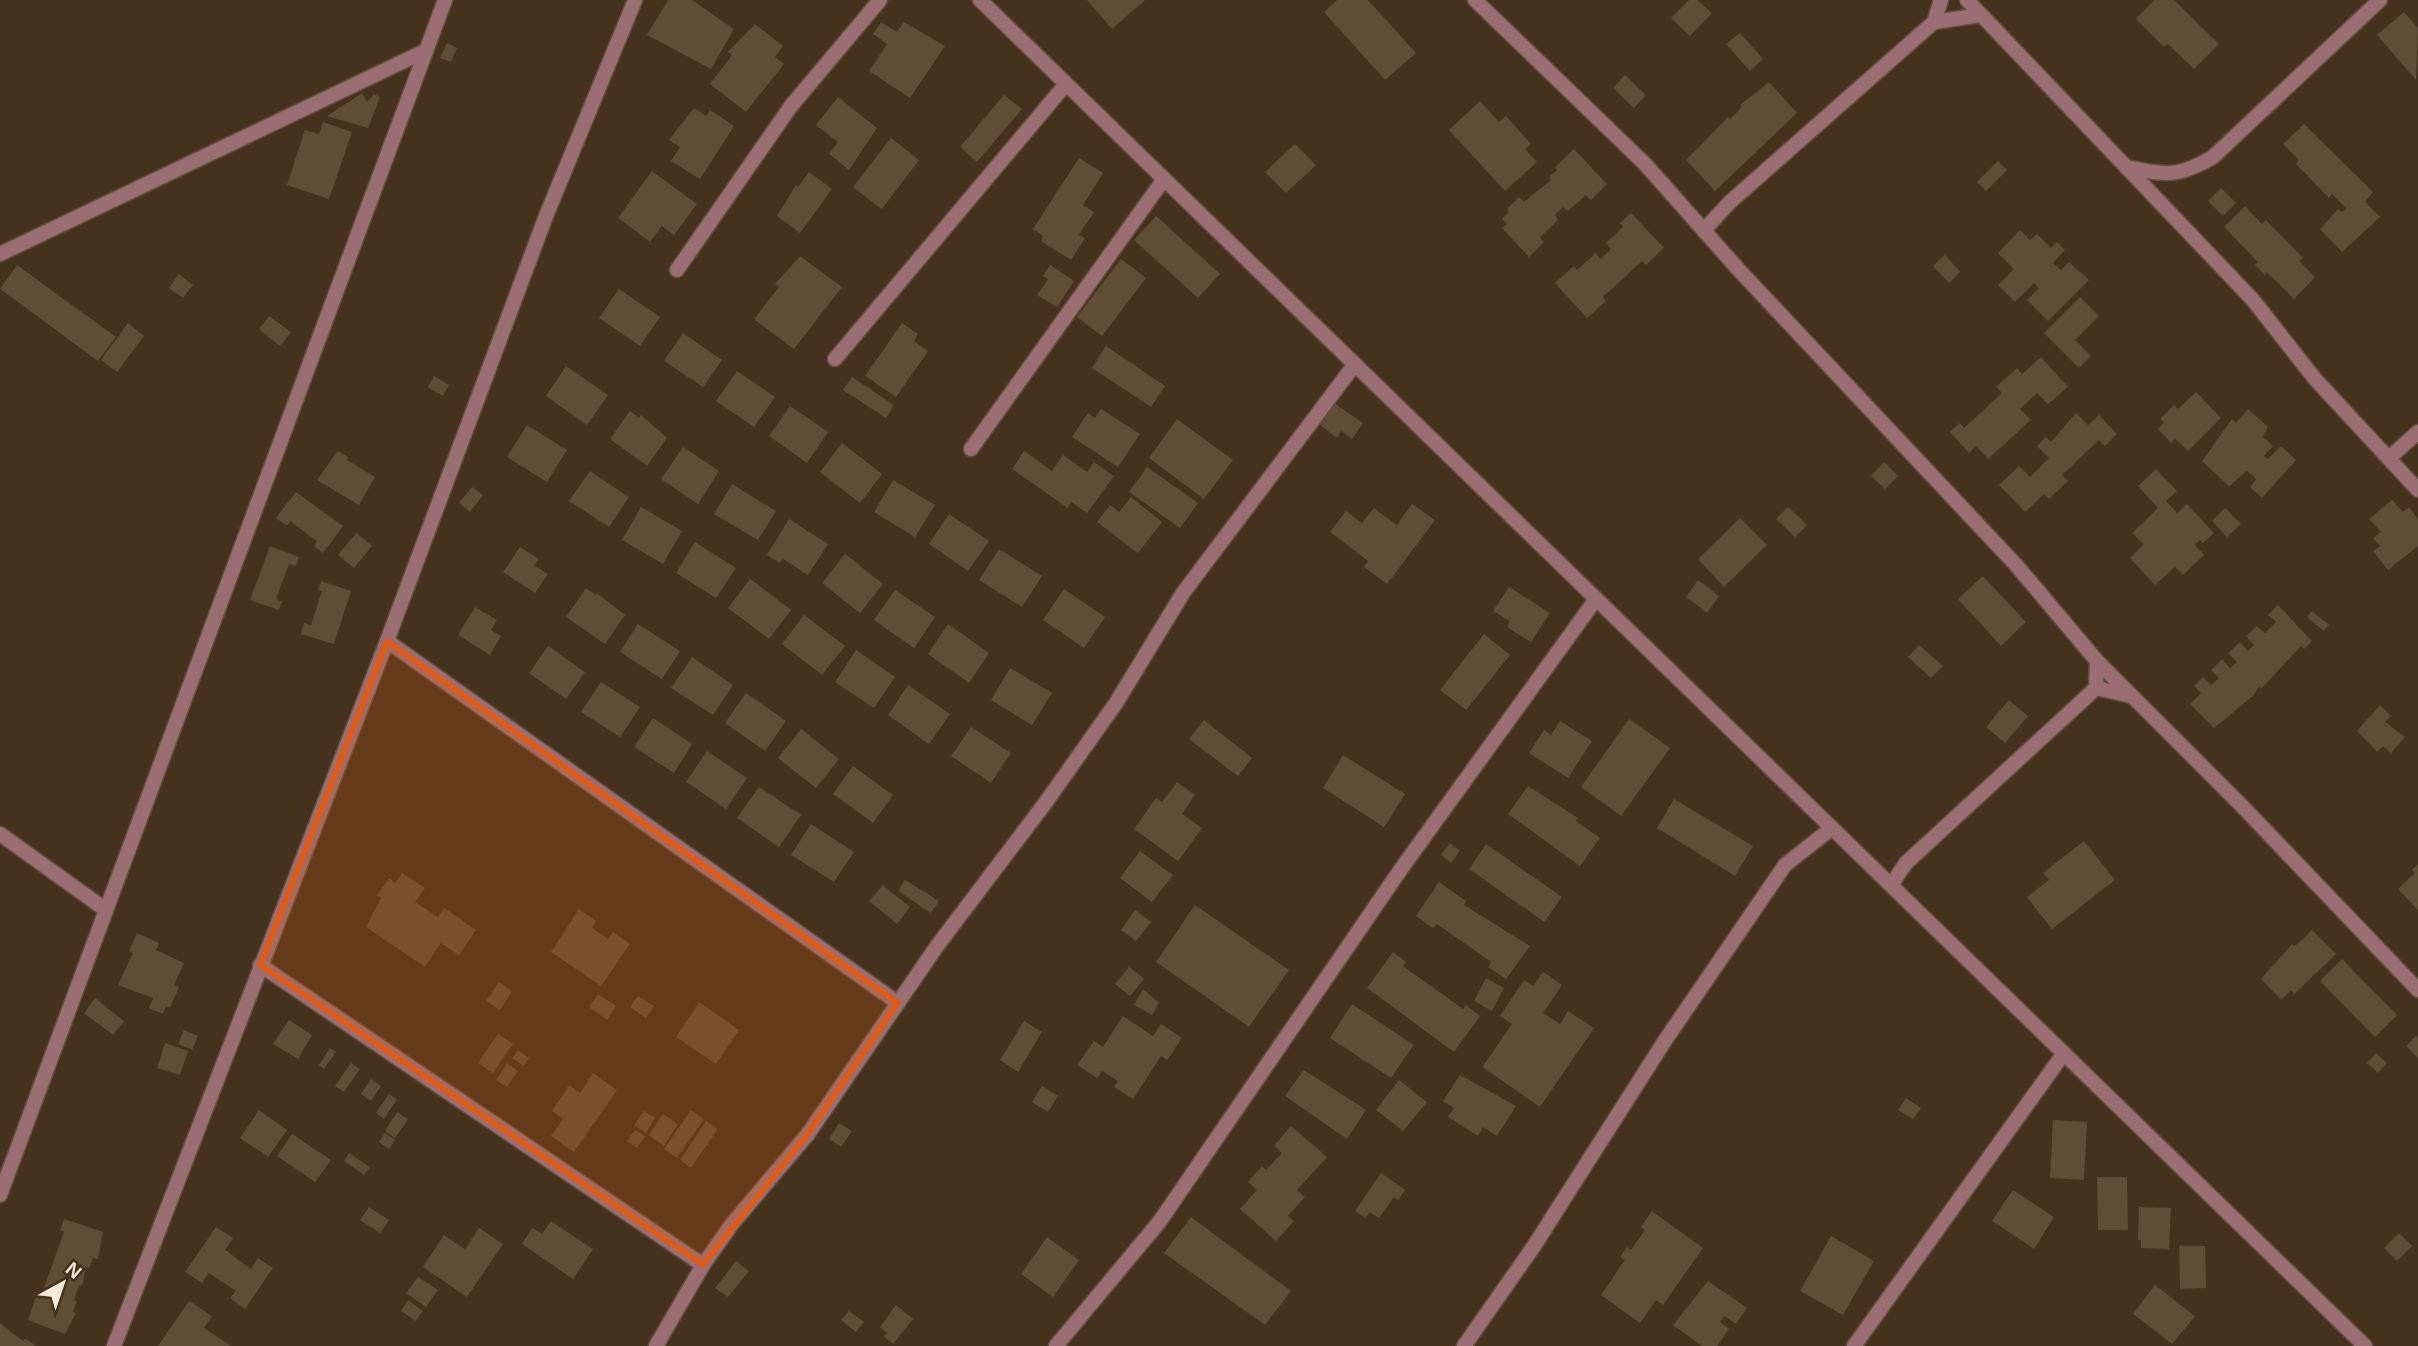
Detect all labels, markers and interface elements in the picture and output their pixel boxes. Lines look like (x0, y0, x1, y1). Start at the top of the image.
north arrow (28, 1248, 98, 1318)
text: N (62, 1258, 86, 1283)

